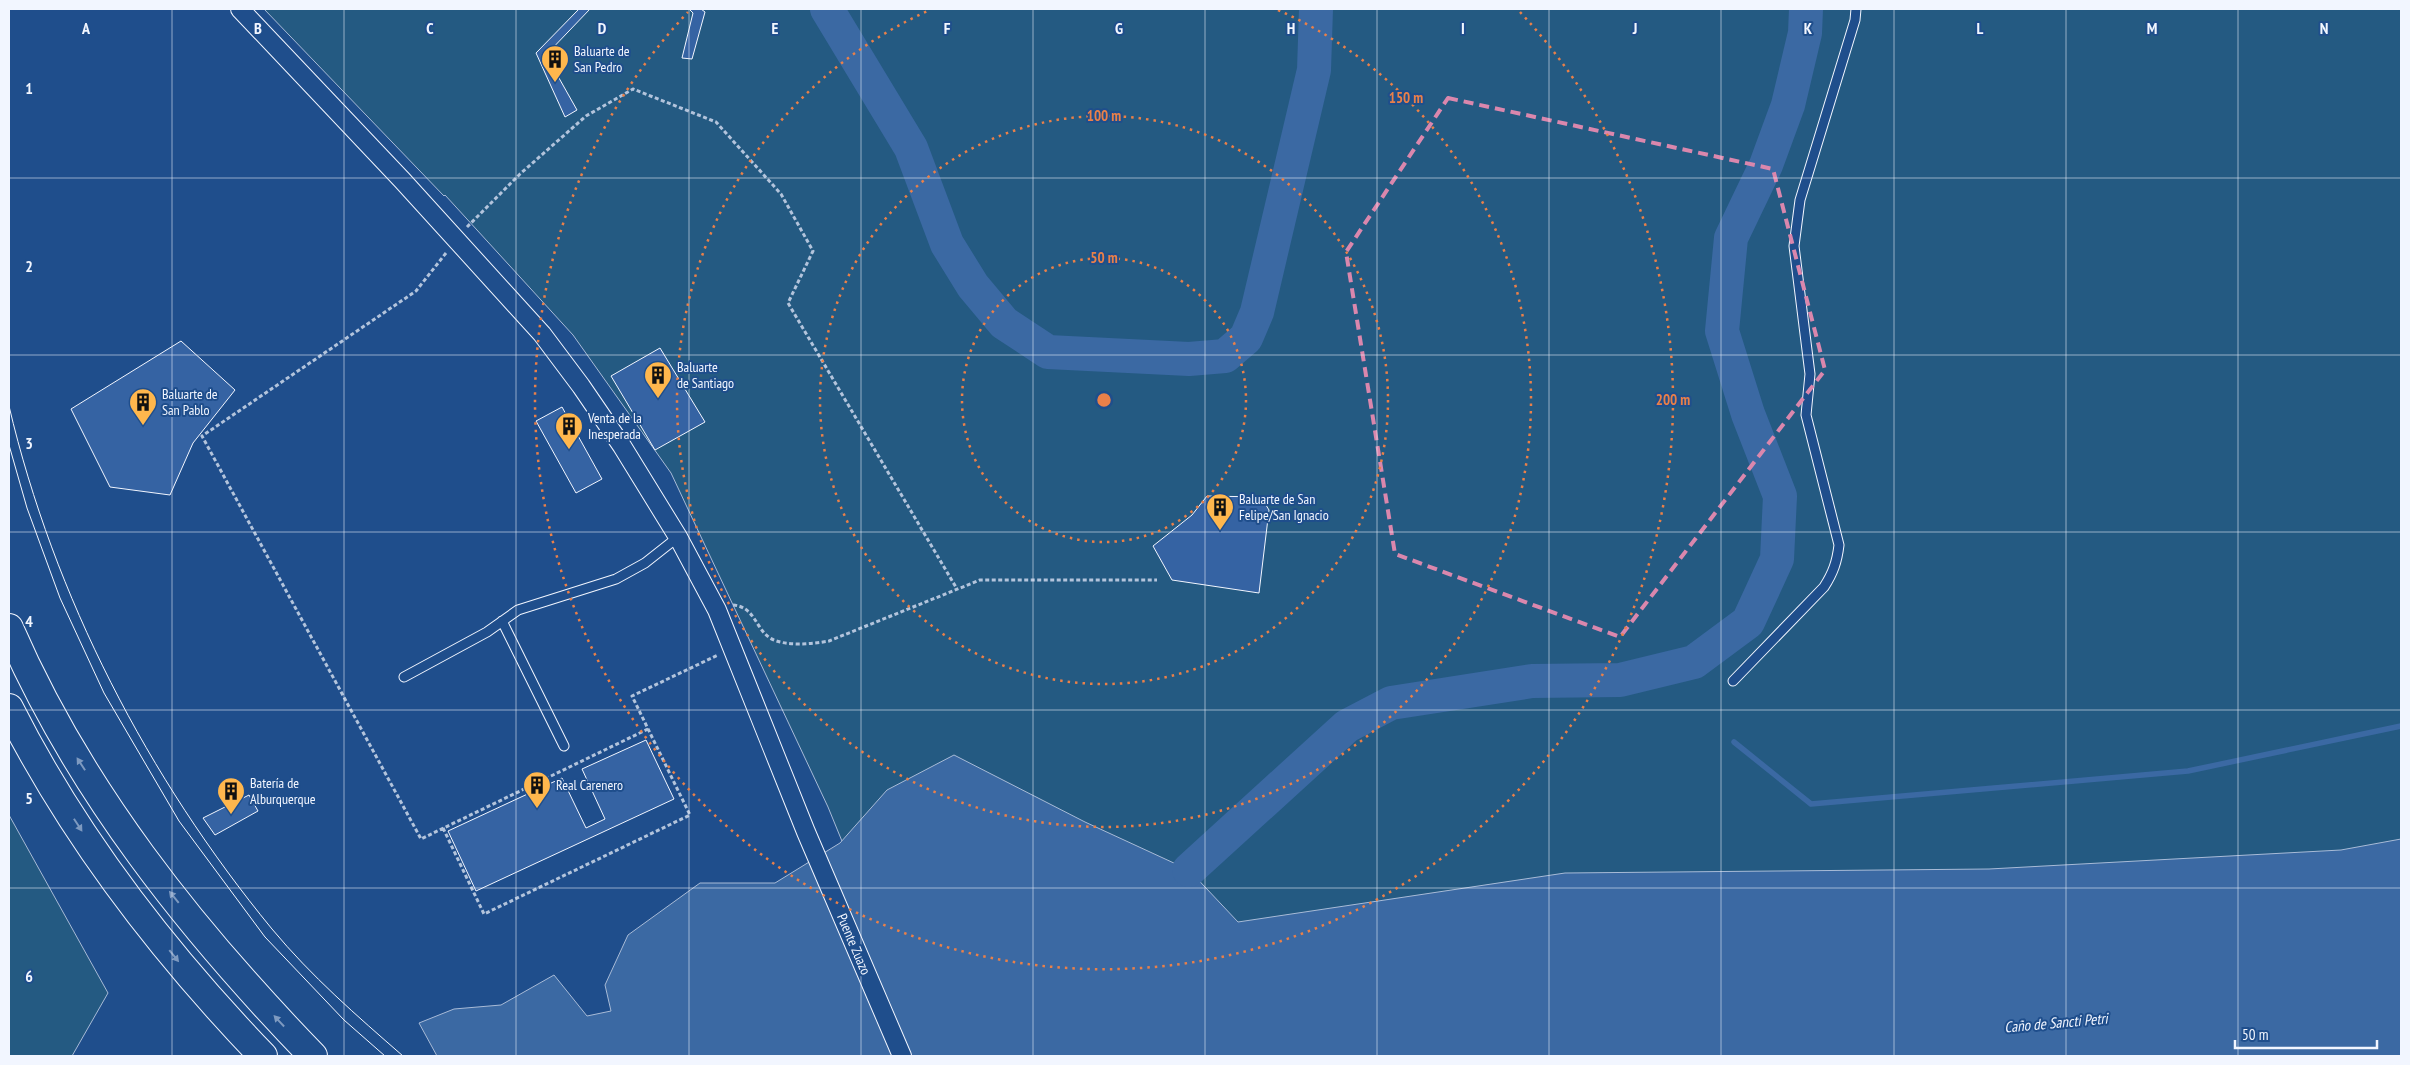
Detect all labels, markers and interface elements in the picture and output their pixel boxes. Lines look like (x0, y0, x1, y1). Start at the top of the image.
text: A (81, 18, 91, 38)
text: B (254, 18, 262, 38)
text: C (426, 18, 434, 38)
text: D (598, 18, 607, 38)
text: E (772, 18, 779, 38)
text: F (944, 18, 951, 38)
text: G (1115, 18, 1123, 38)
text: H (1287, 18, 1295, 38)
text: I (1461, 18, 1465, 38)
text: J (1632, 18, 1637, 38)
text: K (1804, 18, 1813, 38)
text: L (1977, 18, 1984, 38)
text: M (2147, 18, 2157, 38)
text: N (2320, 18, 2328, 38)
place label: Baluarte de San Pedro (574, 42, 630, 76)
building icon: Baluarte de San Pedro (540, 44, 570, 83)
text: 1 (25, 78, 33, 98)
text: 150 m (1389, 88, 1423, 107)
text: 100 m (1087, 106, 1121, 125)
text: 50 m (1090, 248, 1118, 267)
text: 2 (25, 256, 33, 276)
place label: Baluarte de Santiago (677, 358, 734, 392)
building icon: Baluarte de Santiago (643, 360, 673, 399)
place label: Baluarte de San Pablo (162, 385, 218, 419)
building icon: Baluarte de San Pablo (128, 387, 158, 426)
text: 200 m (1656, 390, 1690, 409)
centre of rings (1095, 391, 1113, 409)
place label: Venta de la Inesperada (587, 409, 642, 443)
building icon: Venta de la Inesperada (554, 411, 584, 450)
text: 3 (25, 433, 33, 453)
place label: Baluarte de San Felipe/San Ignacio (1239, 490, 1329, 524)
building icon: Baluarte de San Felipe/San Ignacio (1205, 492, 1235, 531)
text: 4 (25, 611, 33, 631)
one-way arrow (77, 757, 86, 771)
building icon: Real Carenero (522, 770, 552, 809)
place label: Batería de Alburquerque (250, 774, 316, 808)
building icon: Batería de Alburquerque (216, 776, 246, 815)
place label: Real Carenero (556, 776, 623, 794)
text: 5 (25, 788, 33, 808)
one-way arrow (73, 818, 82, 832)
one-way arrow (168, 891, 179, 904)
street label: Puente Zuazo (833, 911, 875, 977)
one-way arrow (168, 949, 179, 962)
text: 6 (25, 966, 33, 986)
water label: Caño de Sancti Petri (2003, 1008, 2110, 1036)
one-way arrow (273, 1015, 285, 1027)
scale bar (2235, 1018, 2378, 1050)
text: 50 m (2242, 1025, 2268, 1044)

